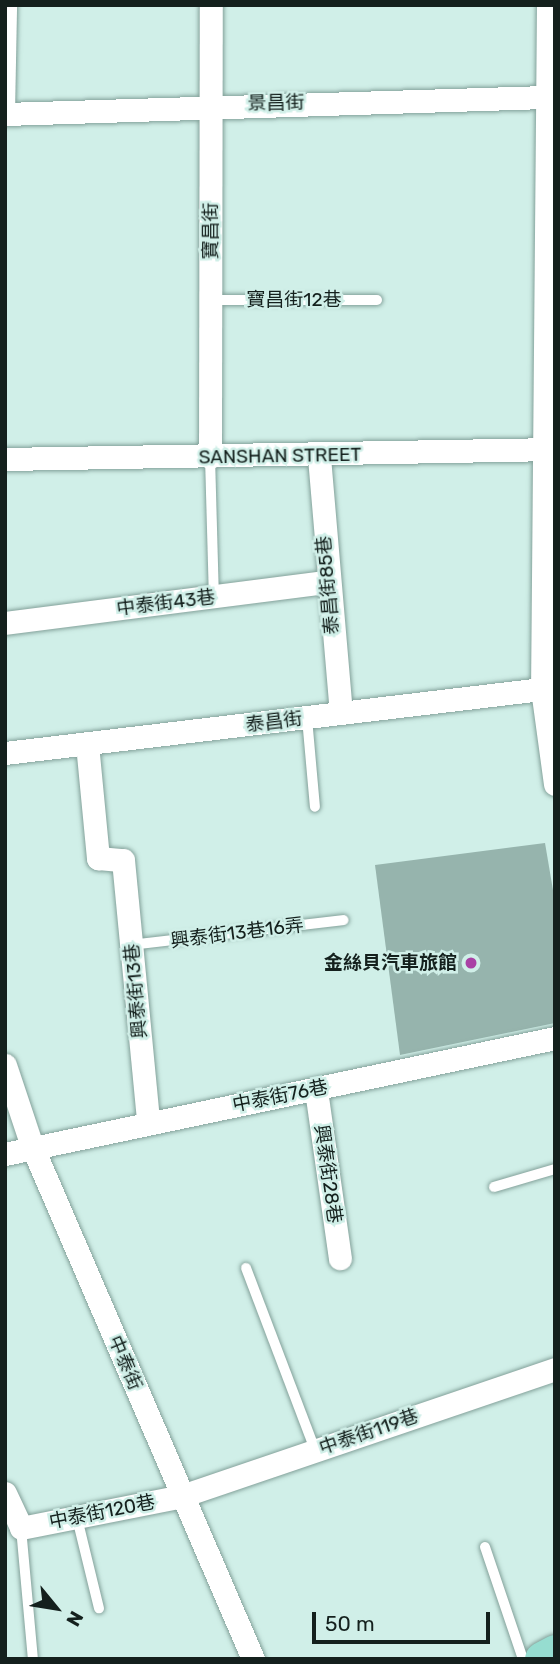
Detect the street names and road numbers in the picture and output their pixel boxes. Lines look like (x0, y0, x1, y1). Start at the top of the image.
street label: 景昌街 (247, 91, 305, 115)
street label: 寶昌街 (200, 203, 222, 259)
street label: 寶昌街12巷 (246, 289, 342, 311)
street label: SANSHAN STREET (198, 443, 362, 469)
street label: 泰昌街85巷 (312, 535, 344, 635)
street label: 中泰街43巷 (115, 586, 217, 620)
street label: 泰昌街 (244, 707, 304, 737)
street label: 興泰街13巷16弄 (169, 914, 305, 952)
street label: 興泰街13巷 (120, 942, 152, 1040)
street label: 中泰街76巷 (230, 1076, 330, 1116)
street label: 興泰街28巷 (310, 1123, 346, 1225)
street label: 中泰街 (103, 1332, 147, 1394)
street label: 中泰街119巷 (316, 1404, 422, 1460)
street label: 中泰街120巷 (47, 1491, 157, 1533)

